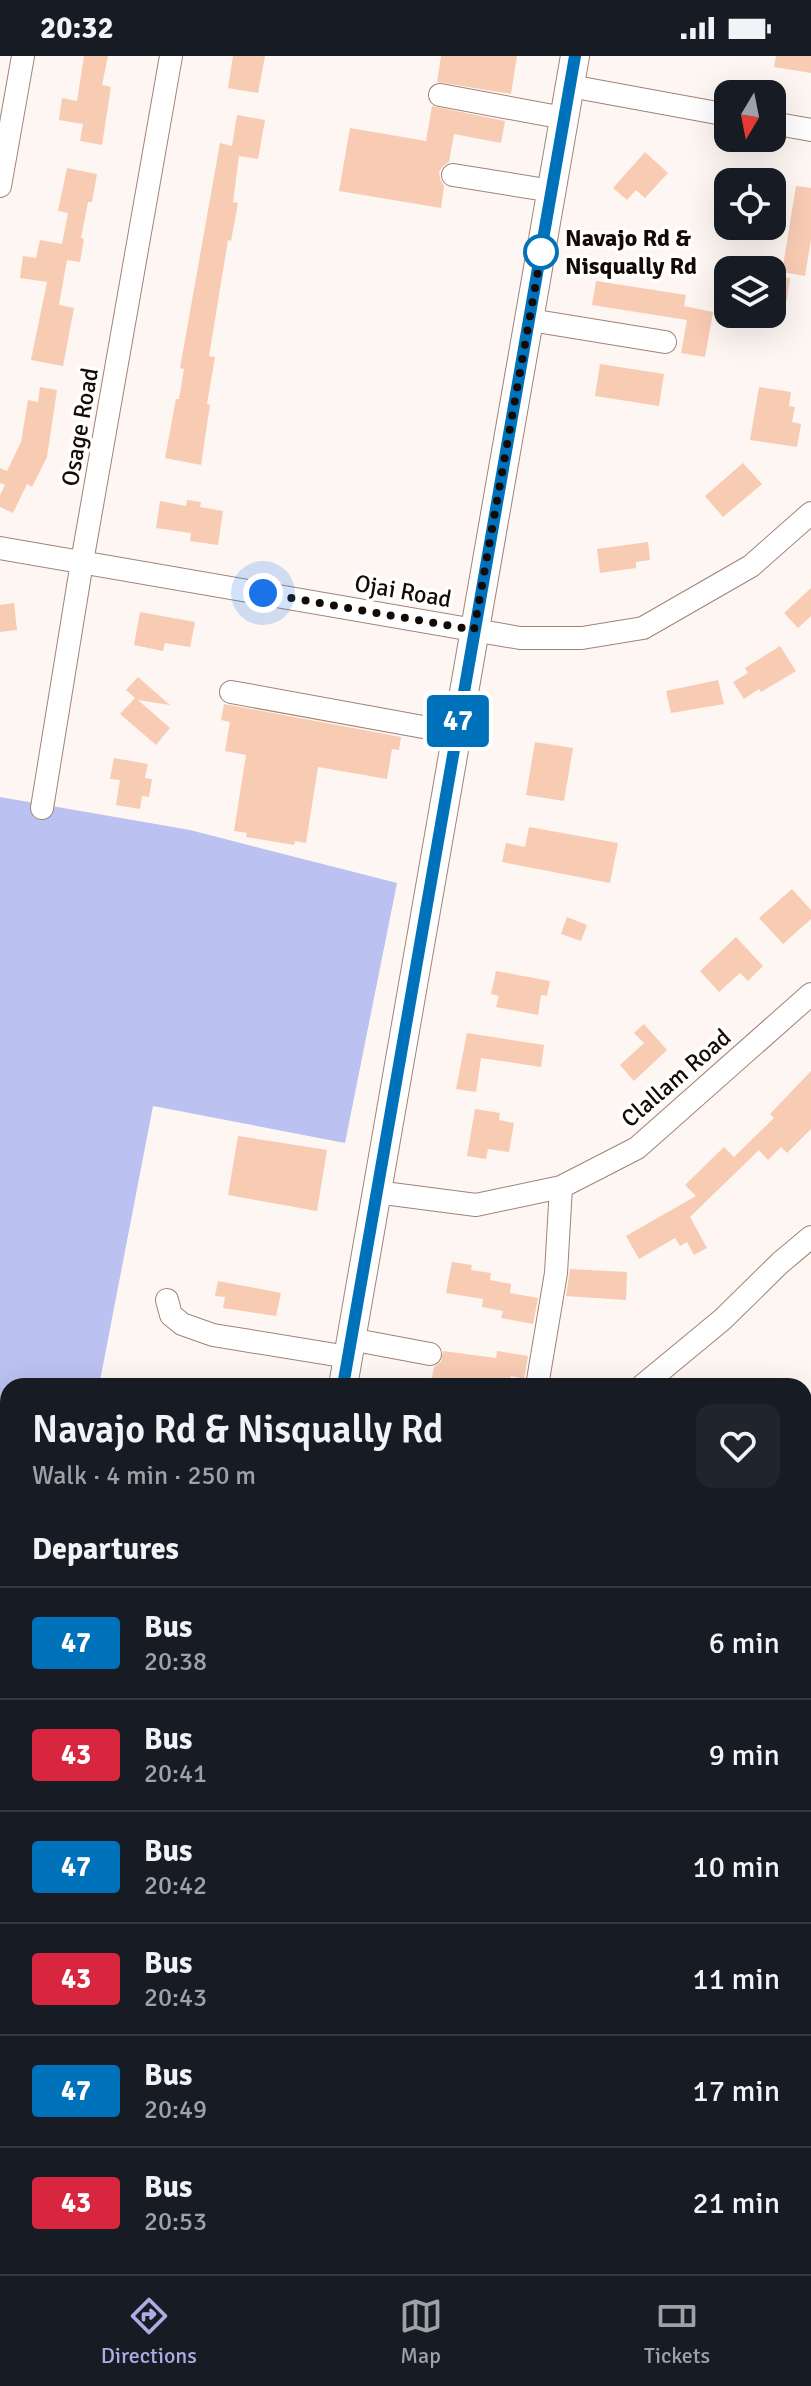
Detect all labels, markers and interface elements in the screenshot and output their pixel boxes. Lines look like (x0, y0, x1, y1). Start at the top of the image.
text: 20:32 (40, 10, 114, 47)
north arrow (714, 80, 786, 152)
map controls (714, 80, 786, 328)
button: locate (714, 168, 786, 240)
place label: Navajo Rd & Nisqually Rd (565, 223, 697, 281)
marker: Navajo Rd & Nisqually Rd (524, 235, 558, 269)
button: layers (714, 256, 786, 328)
street label: Osage Road (55, 365, 105, 489)
street label: Ojai Road (352, 568, 454, 614)
your location (243, 573, 283, 613)
line badge: 47 (422, 695, 494, 747)
text: 47 (443, 704, 473, 738)
street label: Clallam Road (615, 1022, 737, 1134)
button: heart (696, 1404, 780, 1488)
text: Navajo Rd & Nisqually Rd (32, 1406, 443, 1453)
text: Walk · 4 min · 250 m (32, 1460, 256, 1492)
text: Departures (32, 1531, 179, 1568)
text: Bus (144, 1609, 192, 1646)
text: 6 min (709, 1625, 780, 1662)
text: 47 (61, 1626, 91, 1660)
text: 20:38 (144, 1646, 207, 1678)
text: Bus (144, 1721, 192, 1758)
text: 9 min (709, 1737, 780, 1774)
text: 43 (61, 1738, 91, 1772)
text: 20:41 (144, 1758, 207, 1790)
text: Bus (144, 1833, 192, 1870)
text: 10 min (693, 1849, 780, 1886)
text: 47 (61, 1850, 91, 1884)
text: 20:42 (144, 1870, 207, 1902)
text: Bus (144, 1945, 192, 1982)
text: 11 min (693, 1961, 780, 1998)
text: 43 (61, 1962, 91, 1996)
text: 20:43 (144, 1982, 207, 2014)
text: Bus (144, 2057, 192, 2094)
text: 17 min (693, 2073, 780, 2110)
text: 47 (61, 2074, 91, 2108)
text: 20:49 (144, 2094, 207, 2126)
text: Bus (144, 2169, 192, 2206)
text: 21 min (693, 2185, 780, 2222)
text: 43 (61, 2186, 91, 2220)
text: 20:53 (144, 2206, 207, 2238)
tab: Directions (101, 2294, 197, 2369)
tab: Map (399, 2294, 443, 2369)
tab: Tickets (644, 2294, 710, 2369)

